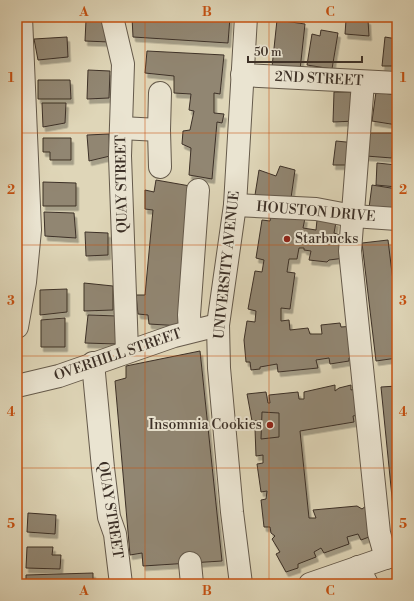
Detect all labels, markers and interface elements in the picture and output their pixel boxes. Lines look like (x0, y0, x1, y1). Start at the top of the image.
text: A (78, 4, 89, 20)
text: B (202, 4, 212, 20)
text: C (325, 4, 335, 20)
scale bar (248, 38, 362, 64)
text: 50 m (254, 45, 282, 60)
street label: 2ND STREET (274, 68, 364, 90)
text: 1 (8, 70, 15, 86)
text: 1 (400, 70, 407, 86)
street label: QUAY STREET (112, 135, 132, 233)
text: 2 (7, 182, 15, 198)
text: 2 (399, 182, 407, 198)
street label: UNIVERSITY AVENUE (210, 190, 244, 340)
street label: HOUSTON DRIVE (256, 198, 376, 226)
place label: Starbucks (295, 230, 358, 248)
marker: Starbucks (282, 234, 292, 244)
text: 3 (7, 293, 15, 309)
text: 3 (399, 293, 407, 309)
street label: OVERHILL STREET (52, 325, 184, 385)
text: 4 (7, 404, 16, 420)
text: 4 (399, 404, 408, 420)
place label: Insomnia Cookies (149, 416, 262, 434)
marker: Insomnia Cookies (265, 420, 275, 430)
street label: QUAY STREET (93, 460, 127, 560)
text: 5 (7, 516, 15, 532)
text: 5 (399, 516, 407, 532)
text: A (78, 583, 89, 599)
text: B (202, 583, 212, 599)
text: C (325, 583, 335, 599)

